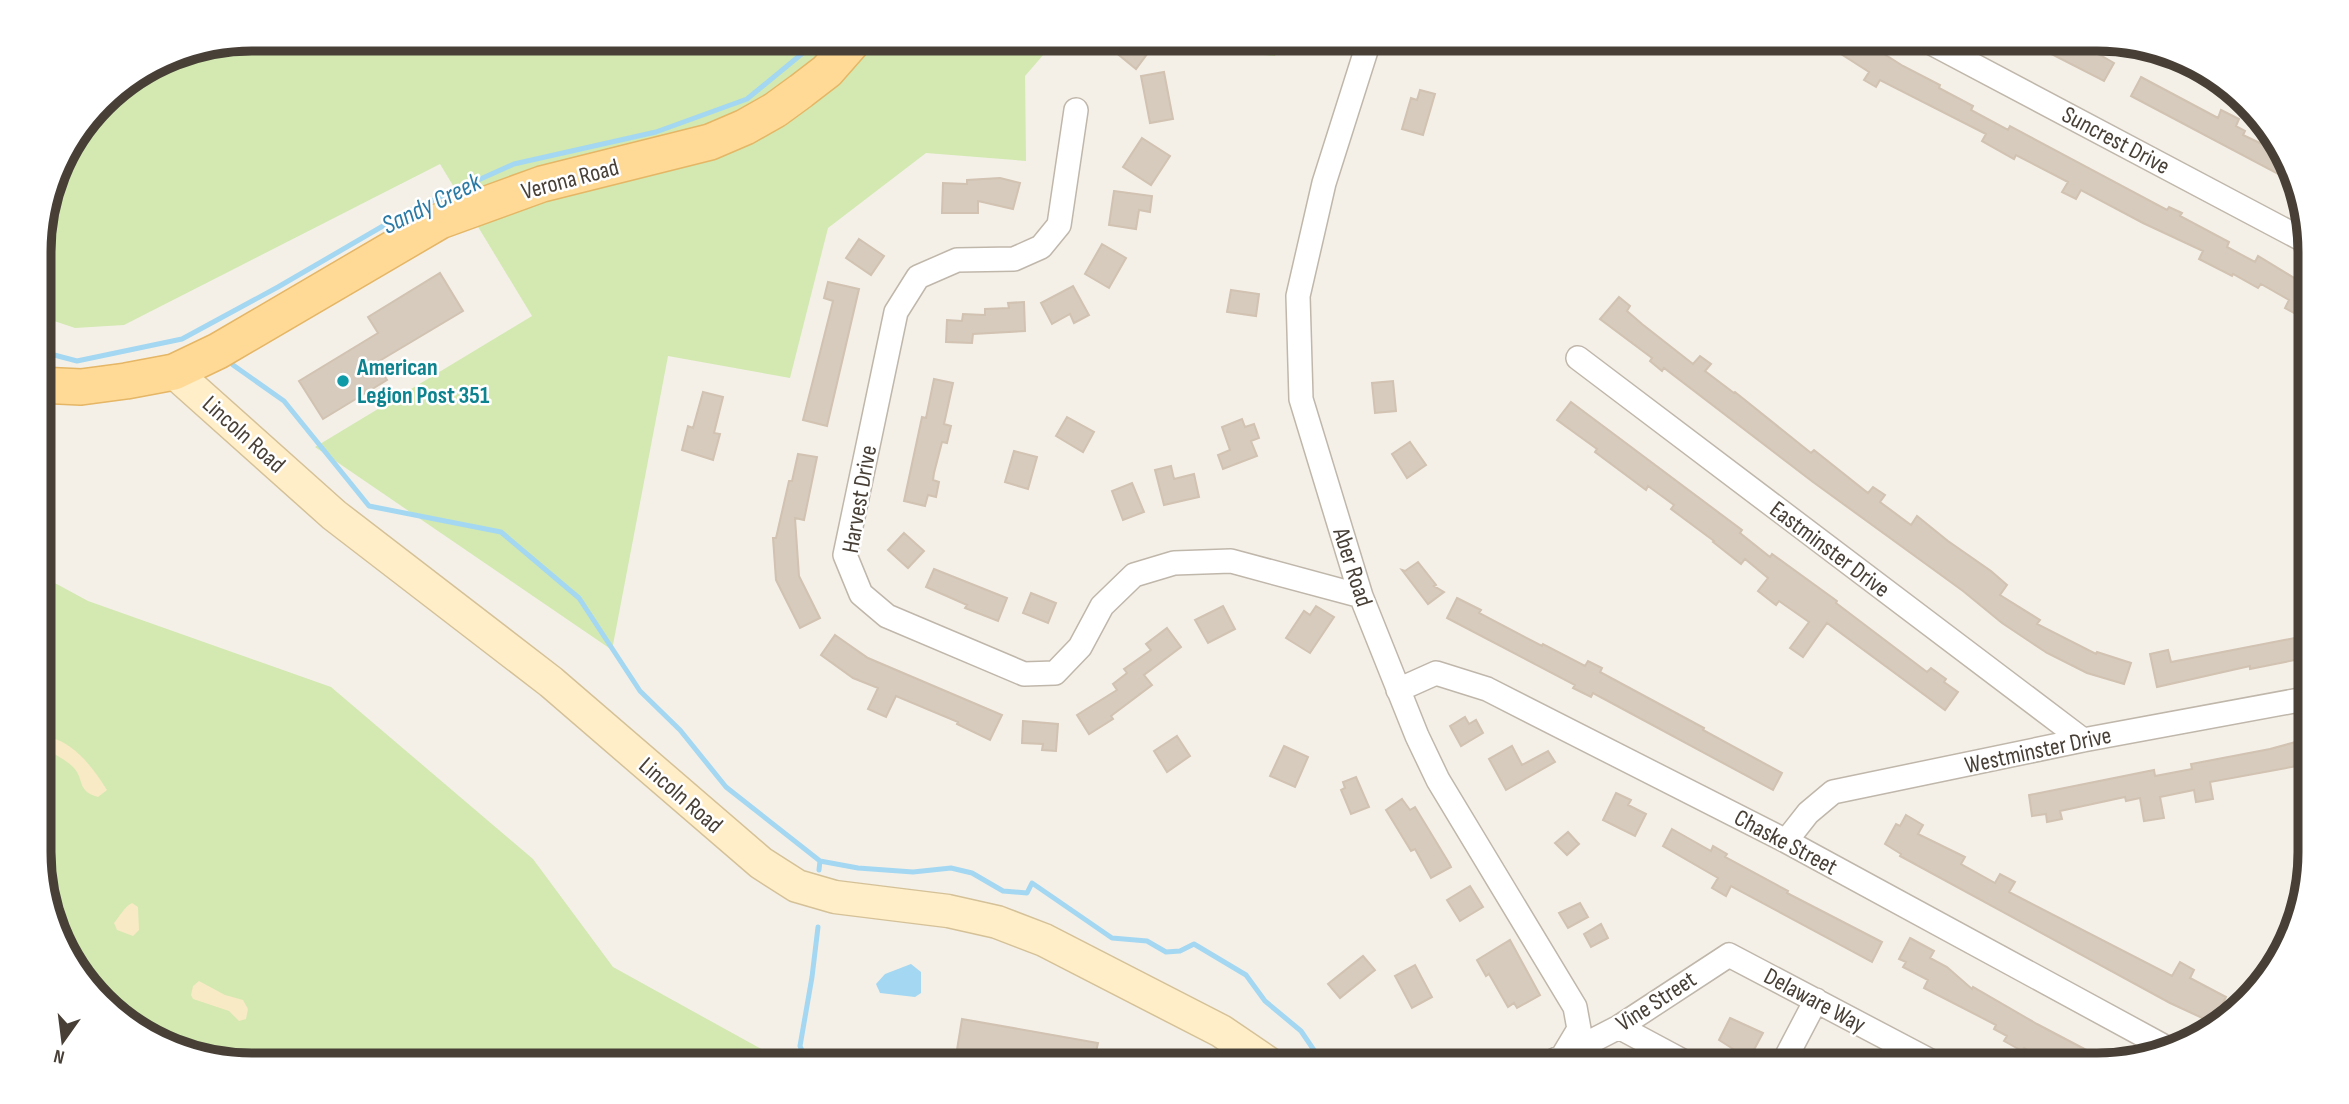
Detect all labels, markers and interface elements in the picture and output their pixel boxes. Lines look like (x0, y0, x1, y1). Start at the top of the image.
street label: Suncrest Drive (2057, 100, 2175, 181)
street label: Verona Road (518, 153, 622, 206)
water label: Sandy Creek (377, 167, 487, 242)
place label: American Legion Post 351 (356, 353, 490, 410)
marker: American Legion Post 351 (335, 373, 351, 389)
street label: Lincoln Road (196, 390, 291, 479)
street label: Harvest Drive (836, 443, 883, 555)
street label: Eastminster Drive (1764, 495, 1895, 604)
street label: Aber Road (1326, 523, 1379, 610)
street label: Westminster Drive (1962, 721, 2114, 780)
street label: Lincoln Road (633, 751, 729, 840)
street label: Chaske Street (1729, 803, 1842, 882)
street label: Delaware Way (1759, 962, 1870, 1039)
street label: Vine Street (1611, 965, 1702, 1038)
north arrow (28, 1006, 98, 1076)
text: N (52, 1044, 67, 1068)

